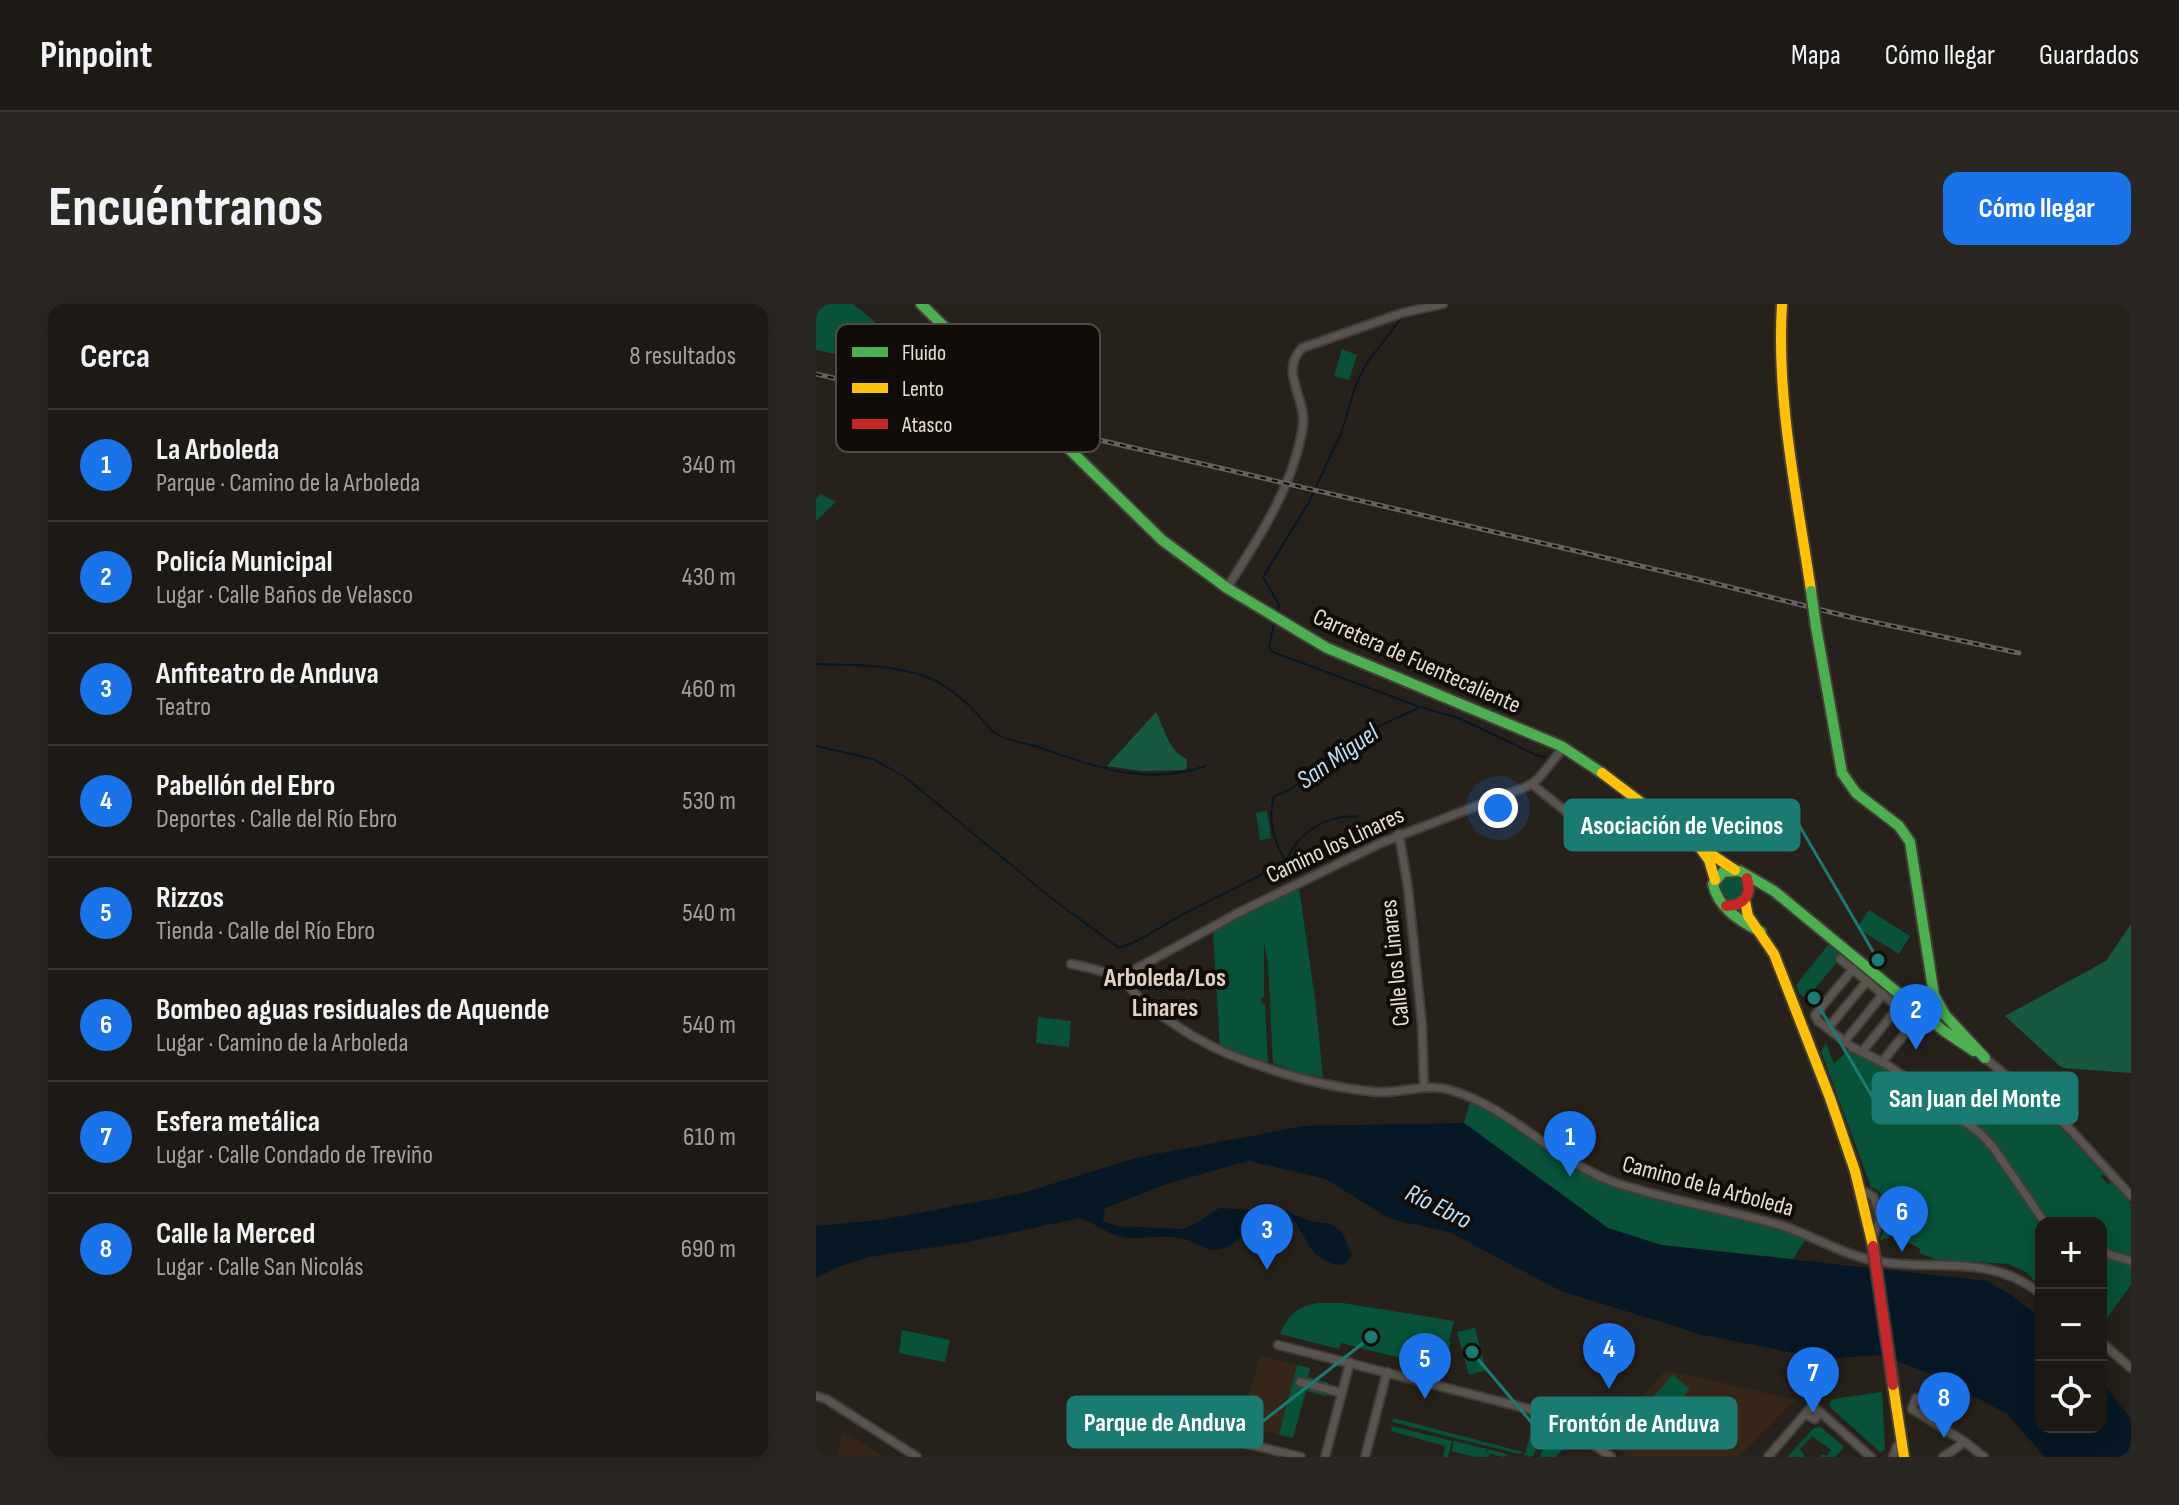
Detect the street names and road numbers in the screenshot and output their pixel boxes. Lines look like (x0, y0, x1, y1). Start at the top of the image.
street label: Carretera de Fuentecaliente (1309, 602, 1525, 720)
street label: Camino los Linares (1261, 800, 1409, 890)
street label: Calle los Linares (1374, 898, 1416, 1028)
street label: Camino de la Arboleda (1619, 1149, 1797, 1223)

